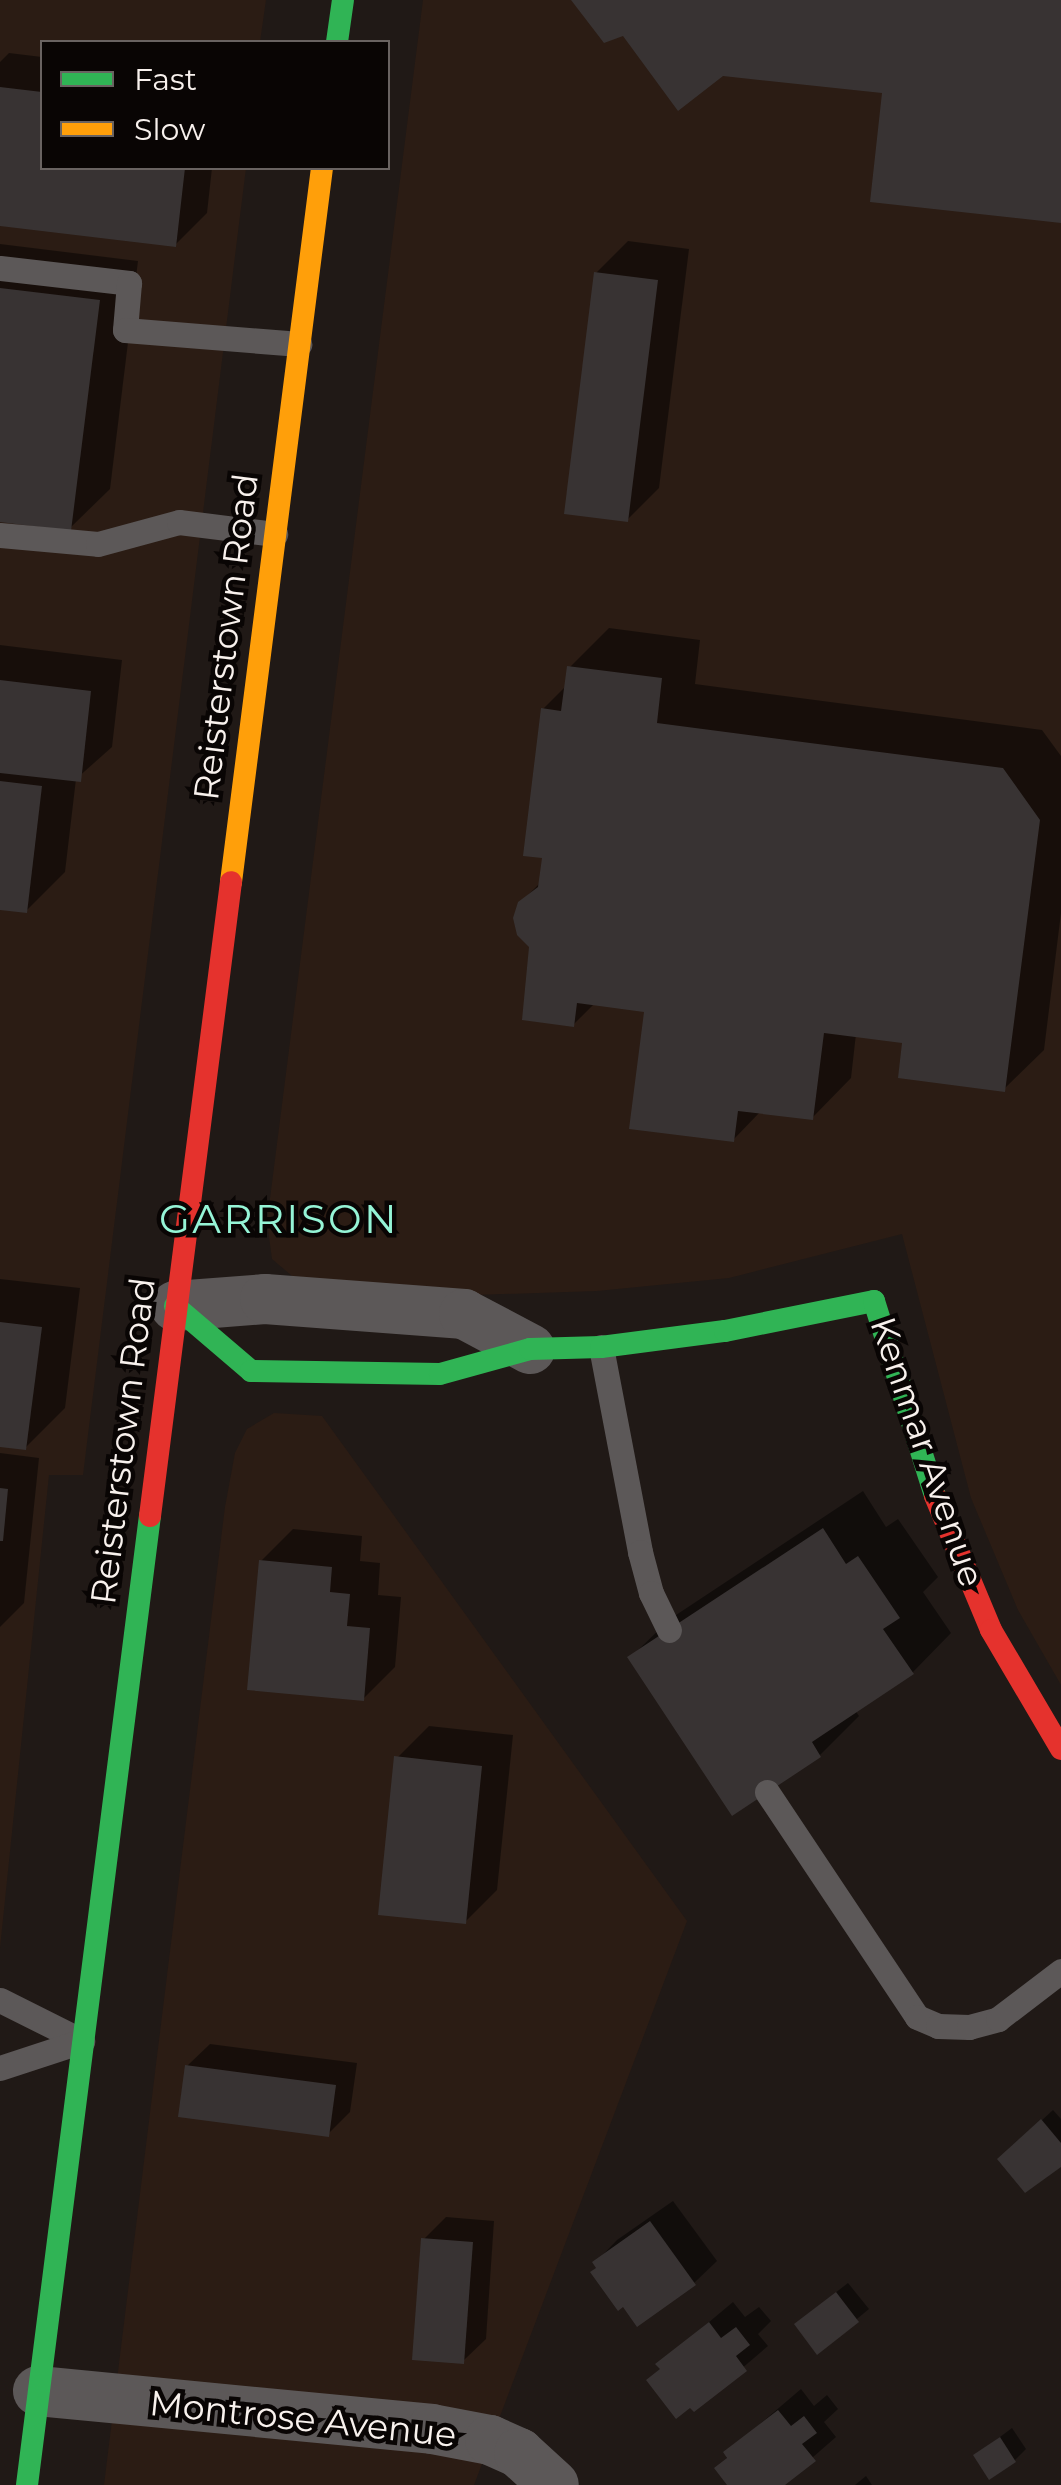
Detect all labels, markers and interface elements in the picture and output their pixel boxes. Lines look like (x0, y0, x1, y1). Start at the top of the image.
legend (40, 40, 390, 170)
text: Fast (134, 61, 197, 98)
text: Slow (134, 111, 205, 148)
street label: Reisterstown Road (185, 471, 267, 803)
district label: GARRISON (159, 1195, 399, 1243)
street label: Reisterstown Road (82, 1275, 164, 1607)
street label: Kenmar Avenue (861, 1312, 993, 1592)
street label: Montrose Avenue (148, 2382, 458, 2456)

